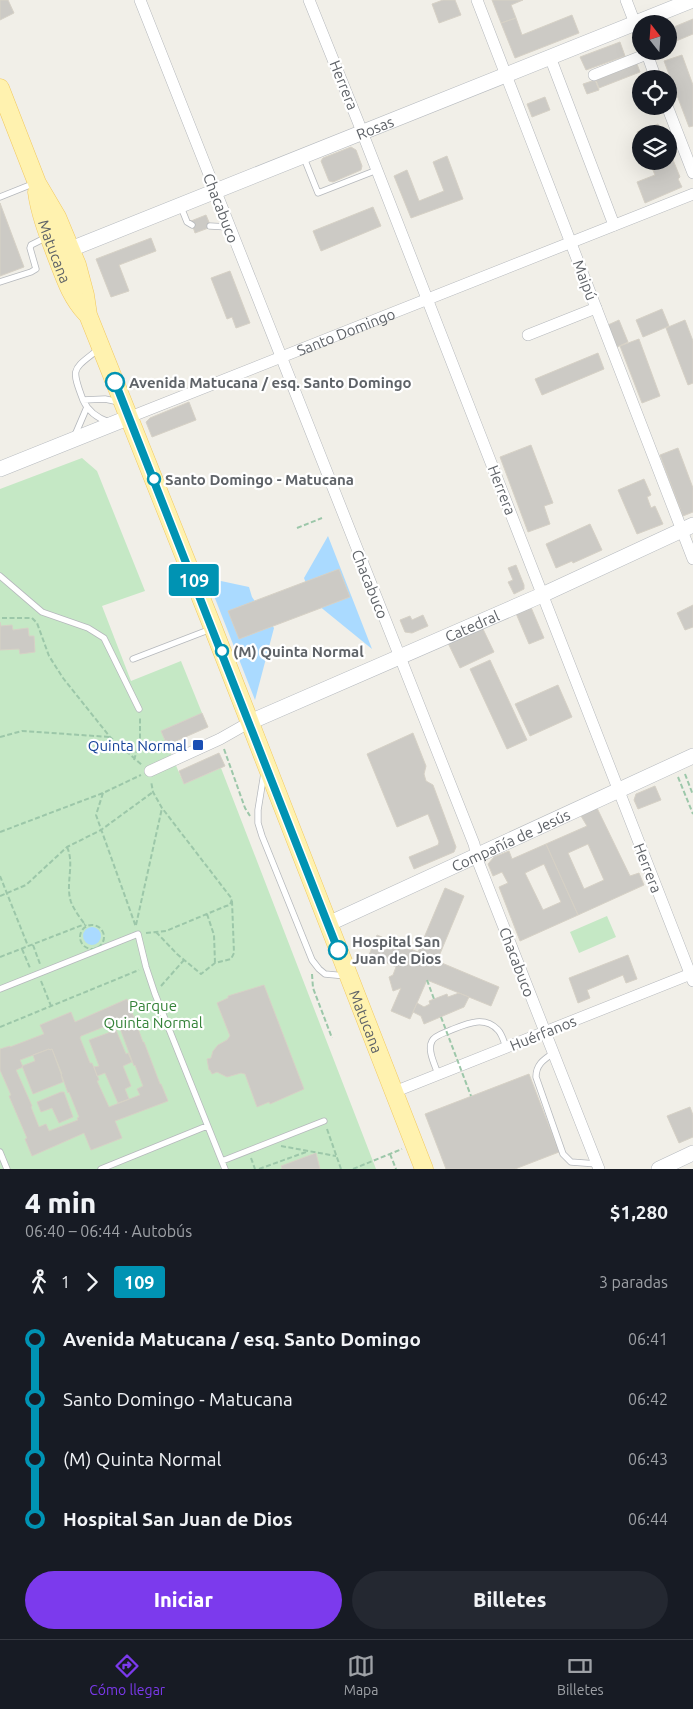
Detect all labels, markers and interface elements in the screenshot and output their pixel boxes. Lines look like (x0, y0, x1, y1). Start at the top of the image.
north arrow (632, 15, 678, 60)
map controls (632, 15, 677, 170)
street label: Herrera (326, 58, 362, 112)
button: locate (632, 70, 677, 115)
street label: Rosas (354, 112, 396, 142)
button: layers (632, 125, 677, 170)
street label: Chacabuco (200, 171, 242, 245)
street label: Matucana (35, 217, 74, 285)
street label: Maipú (570, 257, 600, 303)
street label: Santo Domingo (294, 304, 397, 359)
marker: Avenida Matucana / esq. Santo Domingo (105, 372, 125, 392)
place label: Avenida Matucana / esq. Santo Domingo (129, 374, 412, 391)
street label: Herrera (485, 463, 519, 517)
place label: Santo Domingo - Matucana (165, 471, 354, 488)
marker: Santo Domingo - Matucana (147, 472, 161, 486)
street label: Chacabuco (348, 547, 392, 621)
line badge: 109 (165, 564, 223, 596)
text: 109 (179, 570, 209, 590)
street label: Catedral (442, 606, 502, 645)
place label: (M) Quinta Normal (233, 643, 364, 660)
marker: (M) Quinta Normal (215, 644, 229, 658)
place label: Quinta Normal (88, 737, 187, 754)
marker: Quinta Normal (191, 738, 205, 752)
street label: Compañía de Jesús (449, 805, 573, 875)
street label: Herrera (631, 841, 665, 895)
street label: Chacabuco (496, 925, 538, 999)
place label: Hospital San Juan de Dios (352, 933, 441, 967)
marker: Hospital San Juan de Dios (328, 940, 348, 960)
street label: Matucana (346, 988, 386, 1055)
park label: Parque Quinta Normal (103, 997, 203, 1031)
street label: Huérfanos (507, 1012, 579, 1054)
text: 4 min (25, 1187, 96, 1218)
text: $1,280 (610, 1201, 668, 1223)
text: 06:40 – 06:44 · Autobús (25, 1222, 192, 1240)
icon: walk (25, 1268, 53, 1296)
icon: forward (78, 1268, 106, 1296)
text: 109 (124, 1272, 155, 1292)
text: 1 (61, 1273, 70, 1291)
text: 3 paradas (599, 1273, 668, 1291)
text: Avenida Matucana / esq. Santo Domingo (63, 1328, 421, 1350)
text: 06:41 (628, 1330, 668, 1348)
text: Santo Domingo - Matucana (63, 1388, 293, 1410)
text: 06:42 (628, 1390, 668, 1408)
text: (M) Quinta Normal (63, 1448, 221, 1470)
text: 06:43 (628, 1450, 668, 1468)
text: Hospital San Juan de Dios (63, 1508, 293, 1530)
text: 06:44 (628, 1510, 668, 1528)
button: Iniciar (25, 1571, 342, 1629)
button: Billetes (352, 1571, 668, 1629)
tab: Cómo llegar (89, 1652, 165, 1698)
tab: Mapa (344, 1652, 378, 1698)
tab: Billetes (557, 1652, 604, 1698)

